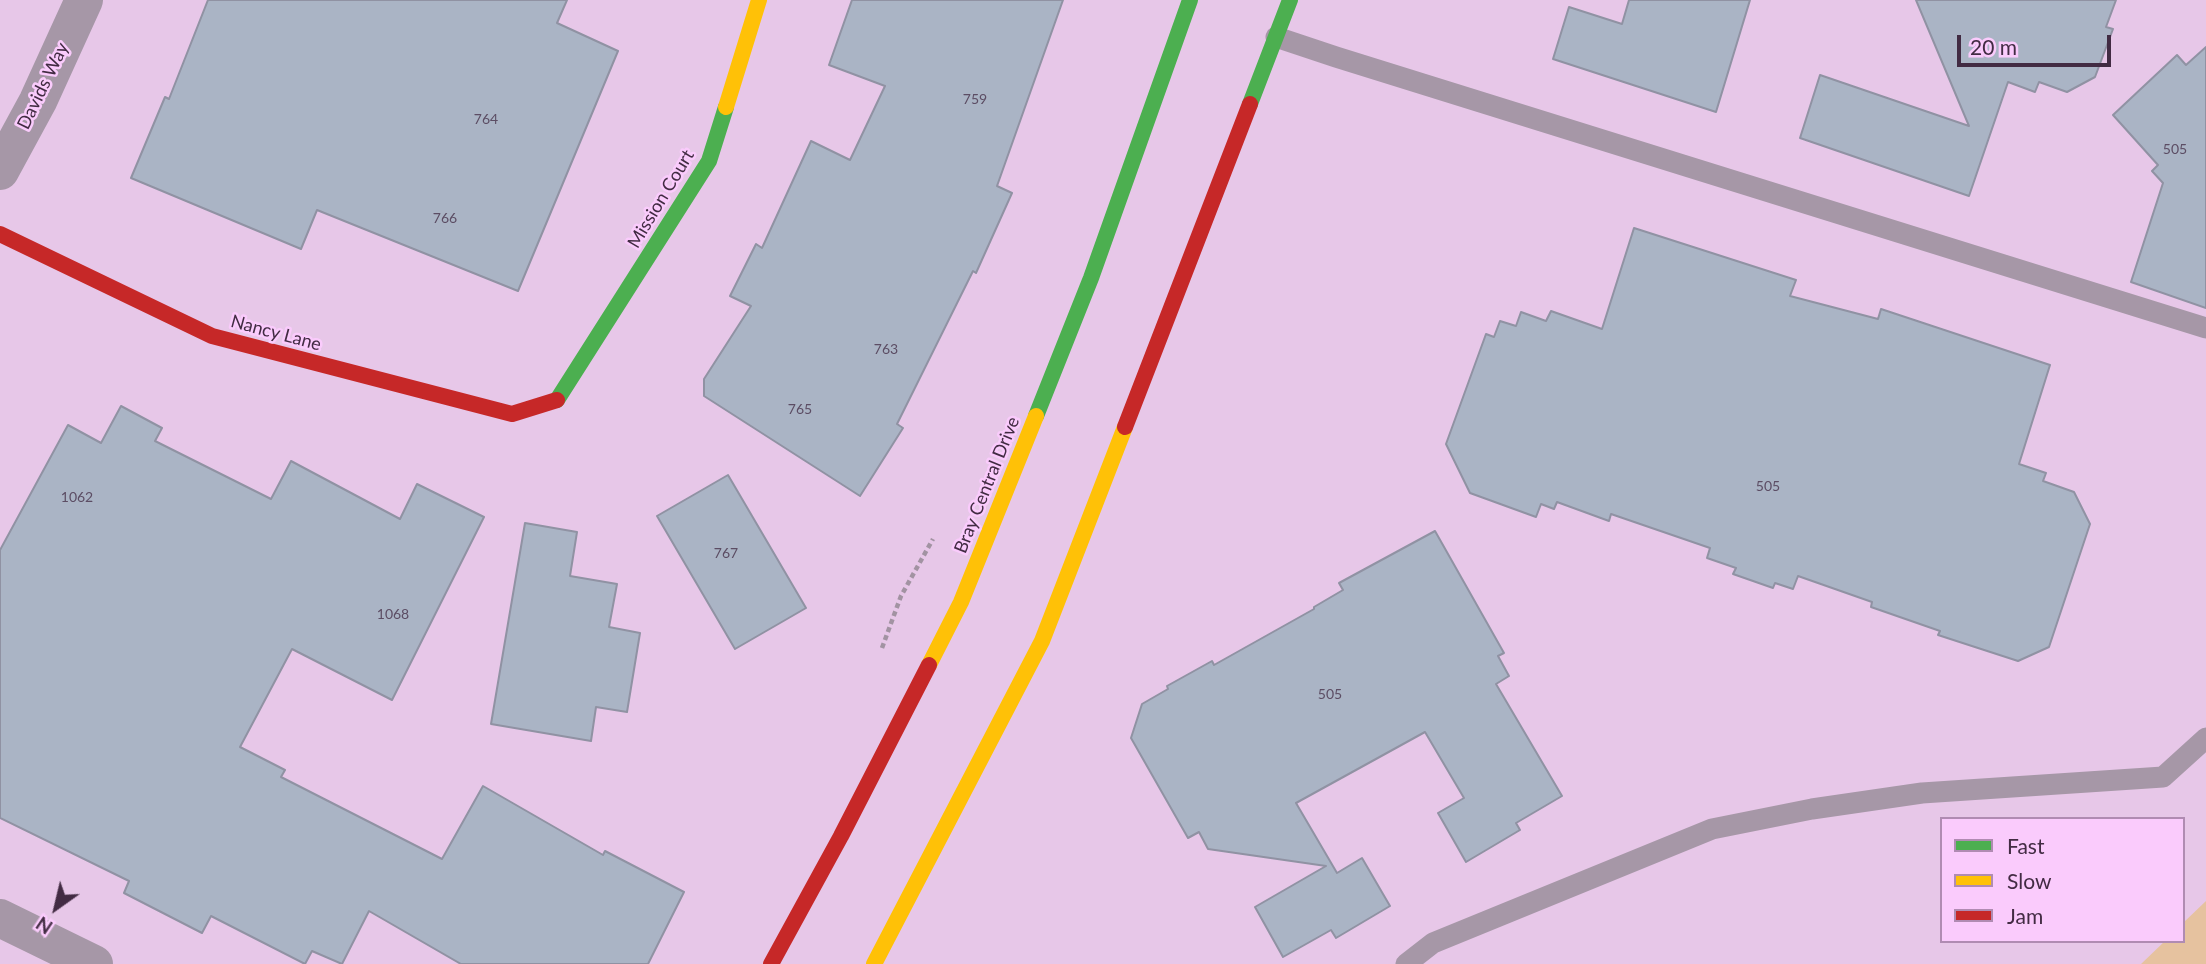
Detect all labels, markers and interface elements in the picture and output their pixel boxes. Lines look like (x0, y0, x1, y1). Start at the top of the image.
scale bar (1961, 21, 2115, 65)
text: 20 m (1970, 34, 2017, 59)
street label: Davids Way (13, 39, 73, 133)
house number: 759 (963, 91, 987, 107)
house number: 764 (474, 111, 498, 127)
house number: 505 (2163, 141, 2187, 157)
street label: Mission Court (623, 146, 699, 252)
house number: 766 (433, 210, 457, 226)
street label: Nancy Lane (228, 311, 324, 355)
house number: 763 (874, 341, 898, 357)
house number: 765 (788, 401, 812, 417)
street label: Bray Central Drive (950, 414, 1024, 556)
house number: 505 (1756, 478, 1780, 494)
house number: 1062 (61, 489, 93, 505)
house number: 767 (714, 545, 738, 561)
house number: 1068 (377, 606, 409, 622)
house number: 505 (1318, 686, 1342, 702)
legend (1940, 817, 2185, 943)
text: Fast (2007, 833, 2044, 858)
text: Slow (2007, 868, 2051, 893)
north arrow (21, 873, 91, 943)
text: Jam (2007, 903, 2043, 928)
text: N (31, 912, 56, 939)

